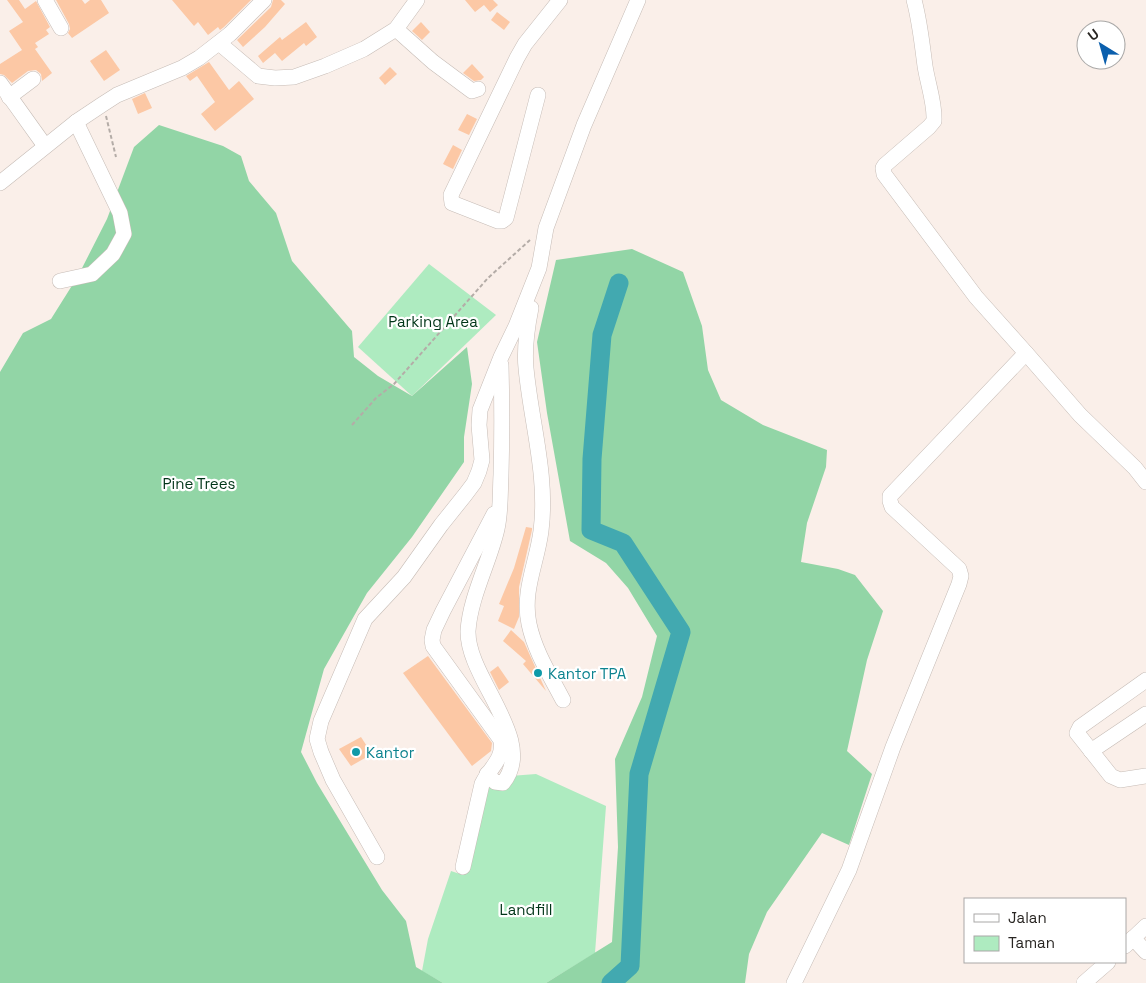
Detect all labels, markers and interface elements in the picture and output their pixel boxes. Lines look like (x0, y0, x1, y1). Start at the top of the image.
north arrow (1076, 20, 1126, 70)
text: U (1084, 25, 1102, 45)
park label: Parking Area (388, 312, 478, 331)
park label: Pine Trees (163, 474, 236, 493)
place label: Kantor TPA (548, 664, 627, 683)
marker: Kantor TPA (532, 667, 544, 679)
place label: Kantor (366, 743, 415, 762)
marker: Kantor (350, 746, 362, 758)
legend (964, 898, 1126, 963)
park label: Landfill (500, 900, 552, 919)
text: Jalan (1008, 908, 1047, 927)
text: Taman (1008, 933, 1055, 952)

